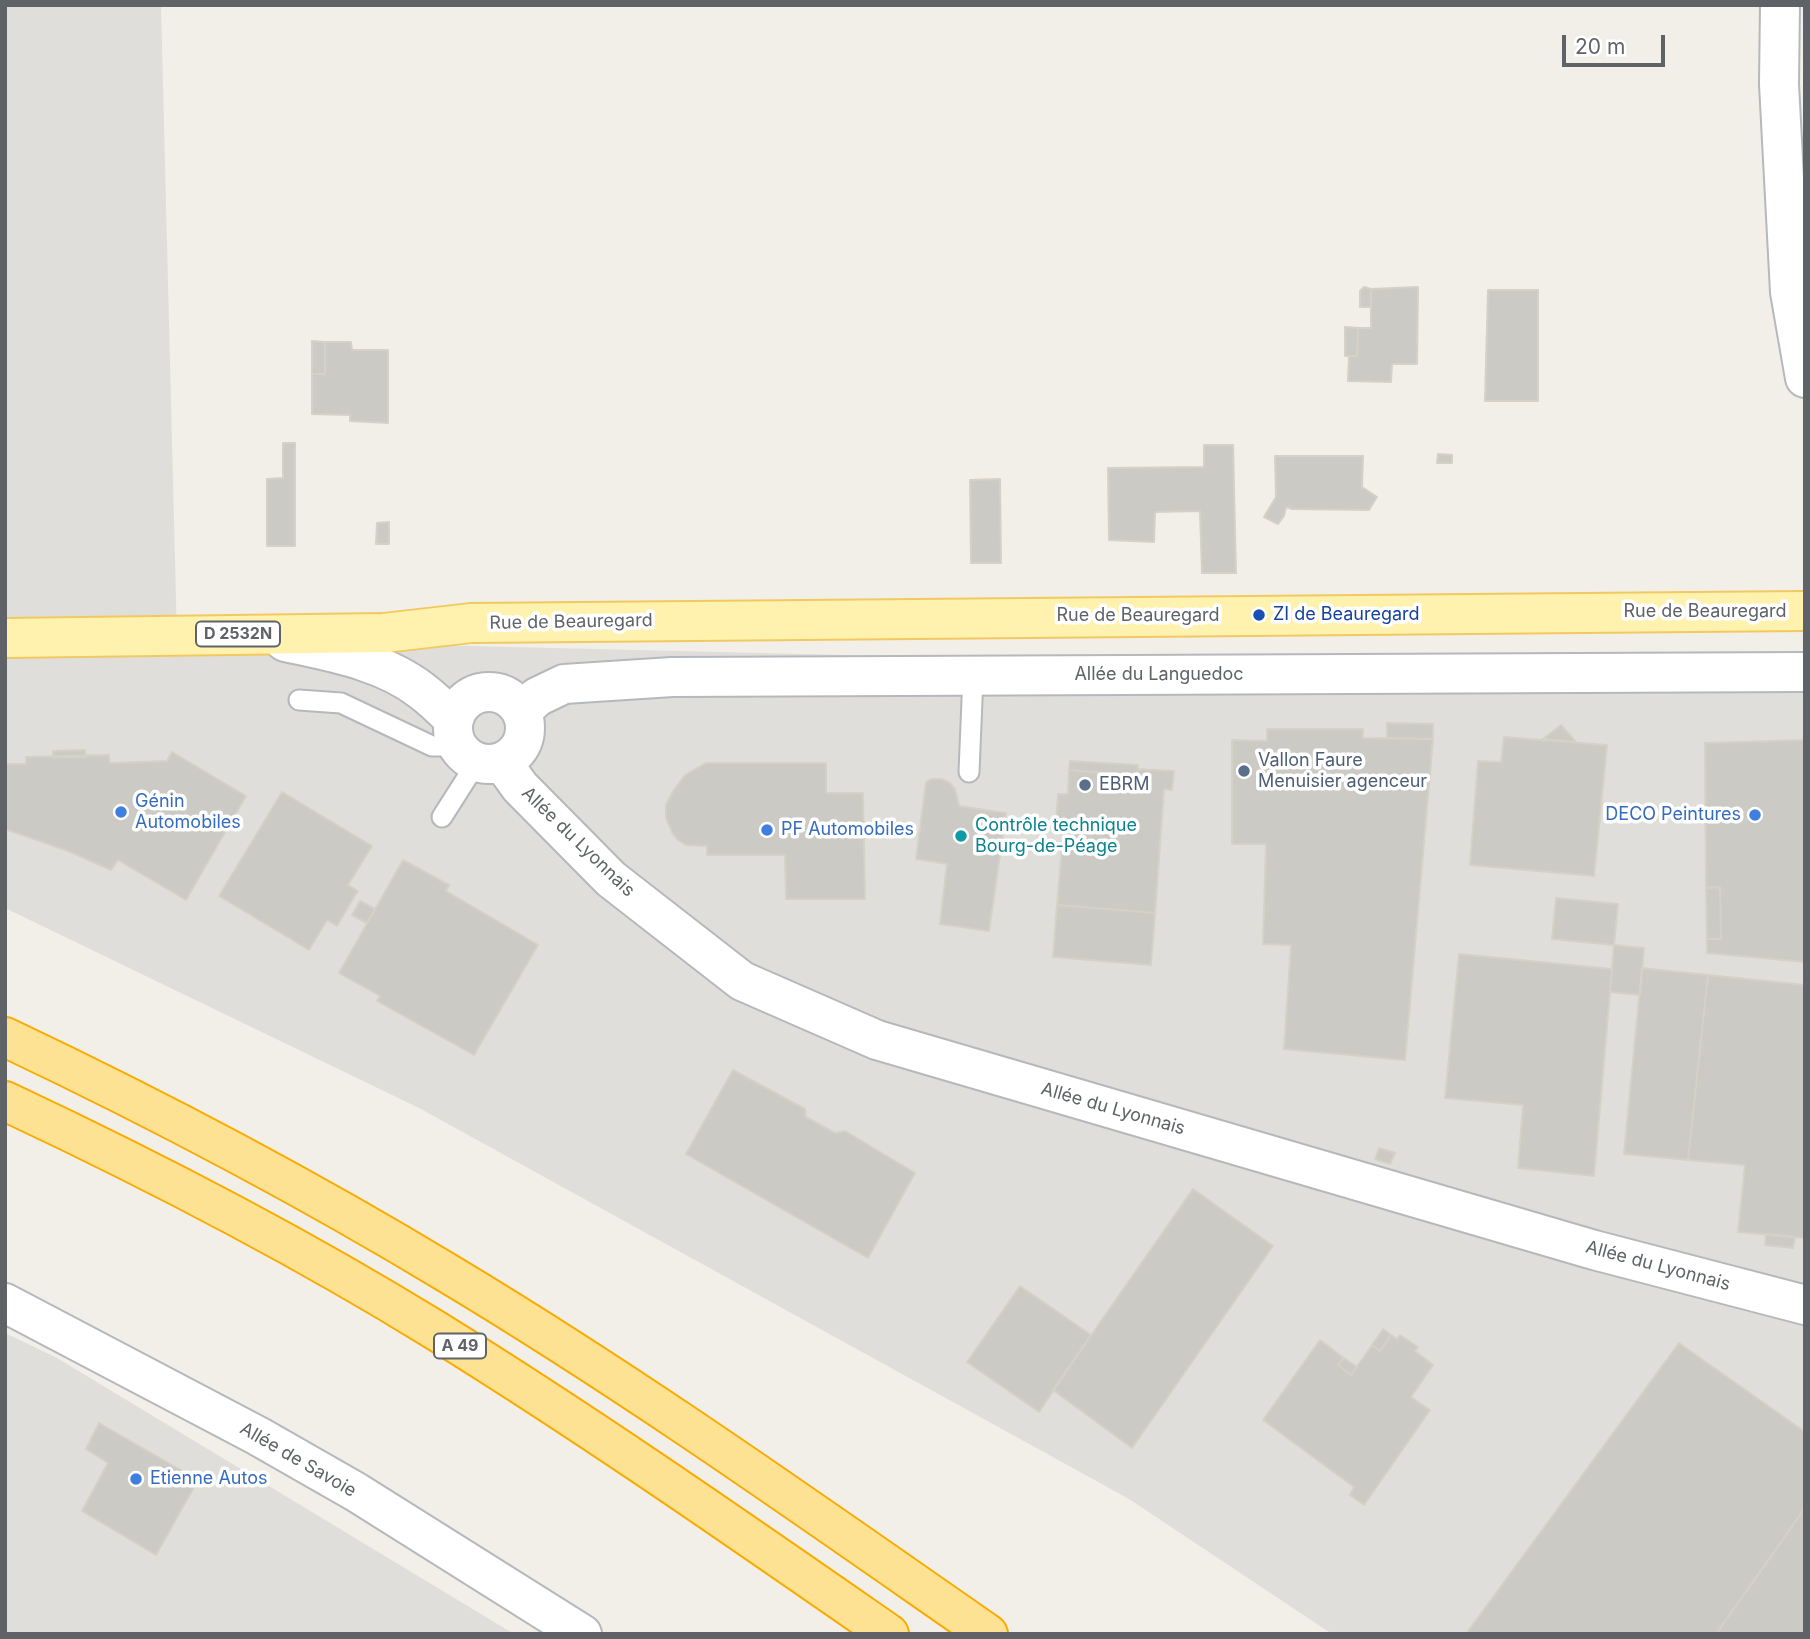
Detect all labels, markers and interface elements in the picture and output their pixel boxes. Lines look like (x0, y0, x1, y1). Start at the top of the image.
scale bar (1565, 21, 1668, 65)
text: 20 m (1575, 34, 1625, 59)
street label: Rue de Beauregard (1623, 601, 1787, 623)
place label: ZI de Beauregard (1273, 604, 1420, 626)
street label: Rue de Beauregard (1056, 605, 1220, 627)
marker: ZI de Beauregard (1251, 607, 1267, 623)
street label: Rue de Beauregard (489, 610, 653, 634)
road number: D 2532N (196, 622, 280, 646)
street label: Allée du Languedoc (1074, 664, 1244, 686)
place label: Vallon Faure Menuisier agenceur (1258, 750, 1427, 792)
marker: Vallon Faure Menuisier agenceur (1236, 763, 1252, 779)
place label: EBRM (1099, 774, 1149, 796)
marker: EBRM (1077, 777, 1093, 793)
street label: Allée du Lyonnais (517, 783, 639, 901)
place label: Génin Automobiles (135, 791, 241, 834)
marker: Génin Automobiles (113, 804, 129, 820)
place label: DECO Peintures (1605, 804, 1741, 826)
marker: DECO Peintures (1747, 807, 1763, 823)
place label: Contrôle technique Bourg-de-Péage (975, 815, 1137, 858)
place label: PF Automobiles (781, 819, 914, 841)
marker: PF Automobiles (759, 822, 775, 838)
marker: Contrôle technique Bourg-de-Péage (953, 828, 969, 844)
street label: Allée du Lyonnais (1039, 1078, 1187, 1140)
street label: Allée du Lyonnais (1583, 1236, 1733, 1296)
road number: A 49 (434, 1334, 486, 1358)
street label: Allée de Savoie (236, 1418, 360, 1502)
place label: Etienne Autos (150, 1468, 267, 1490)
marker: Etienne Autos (128, 1471, 144, 1487)

